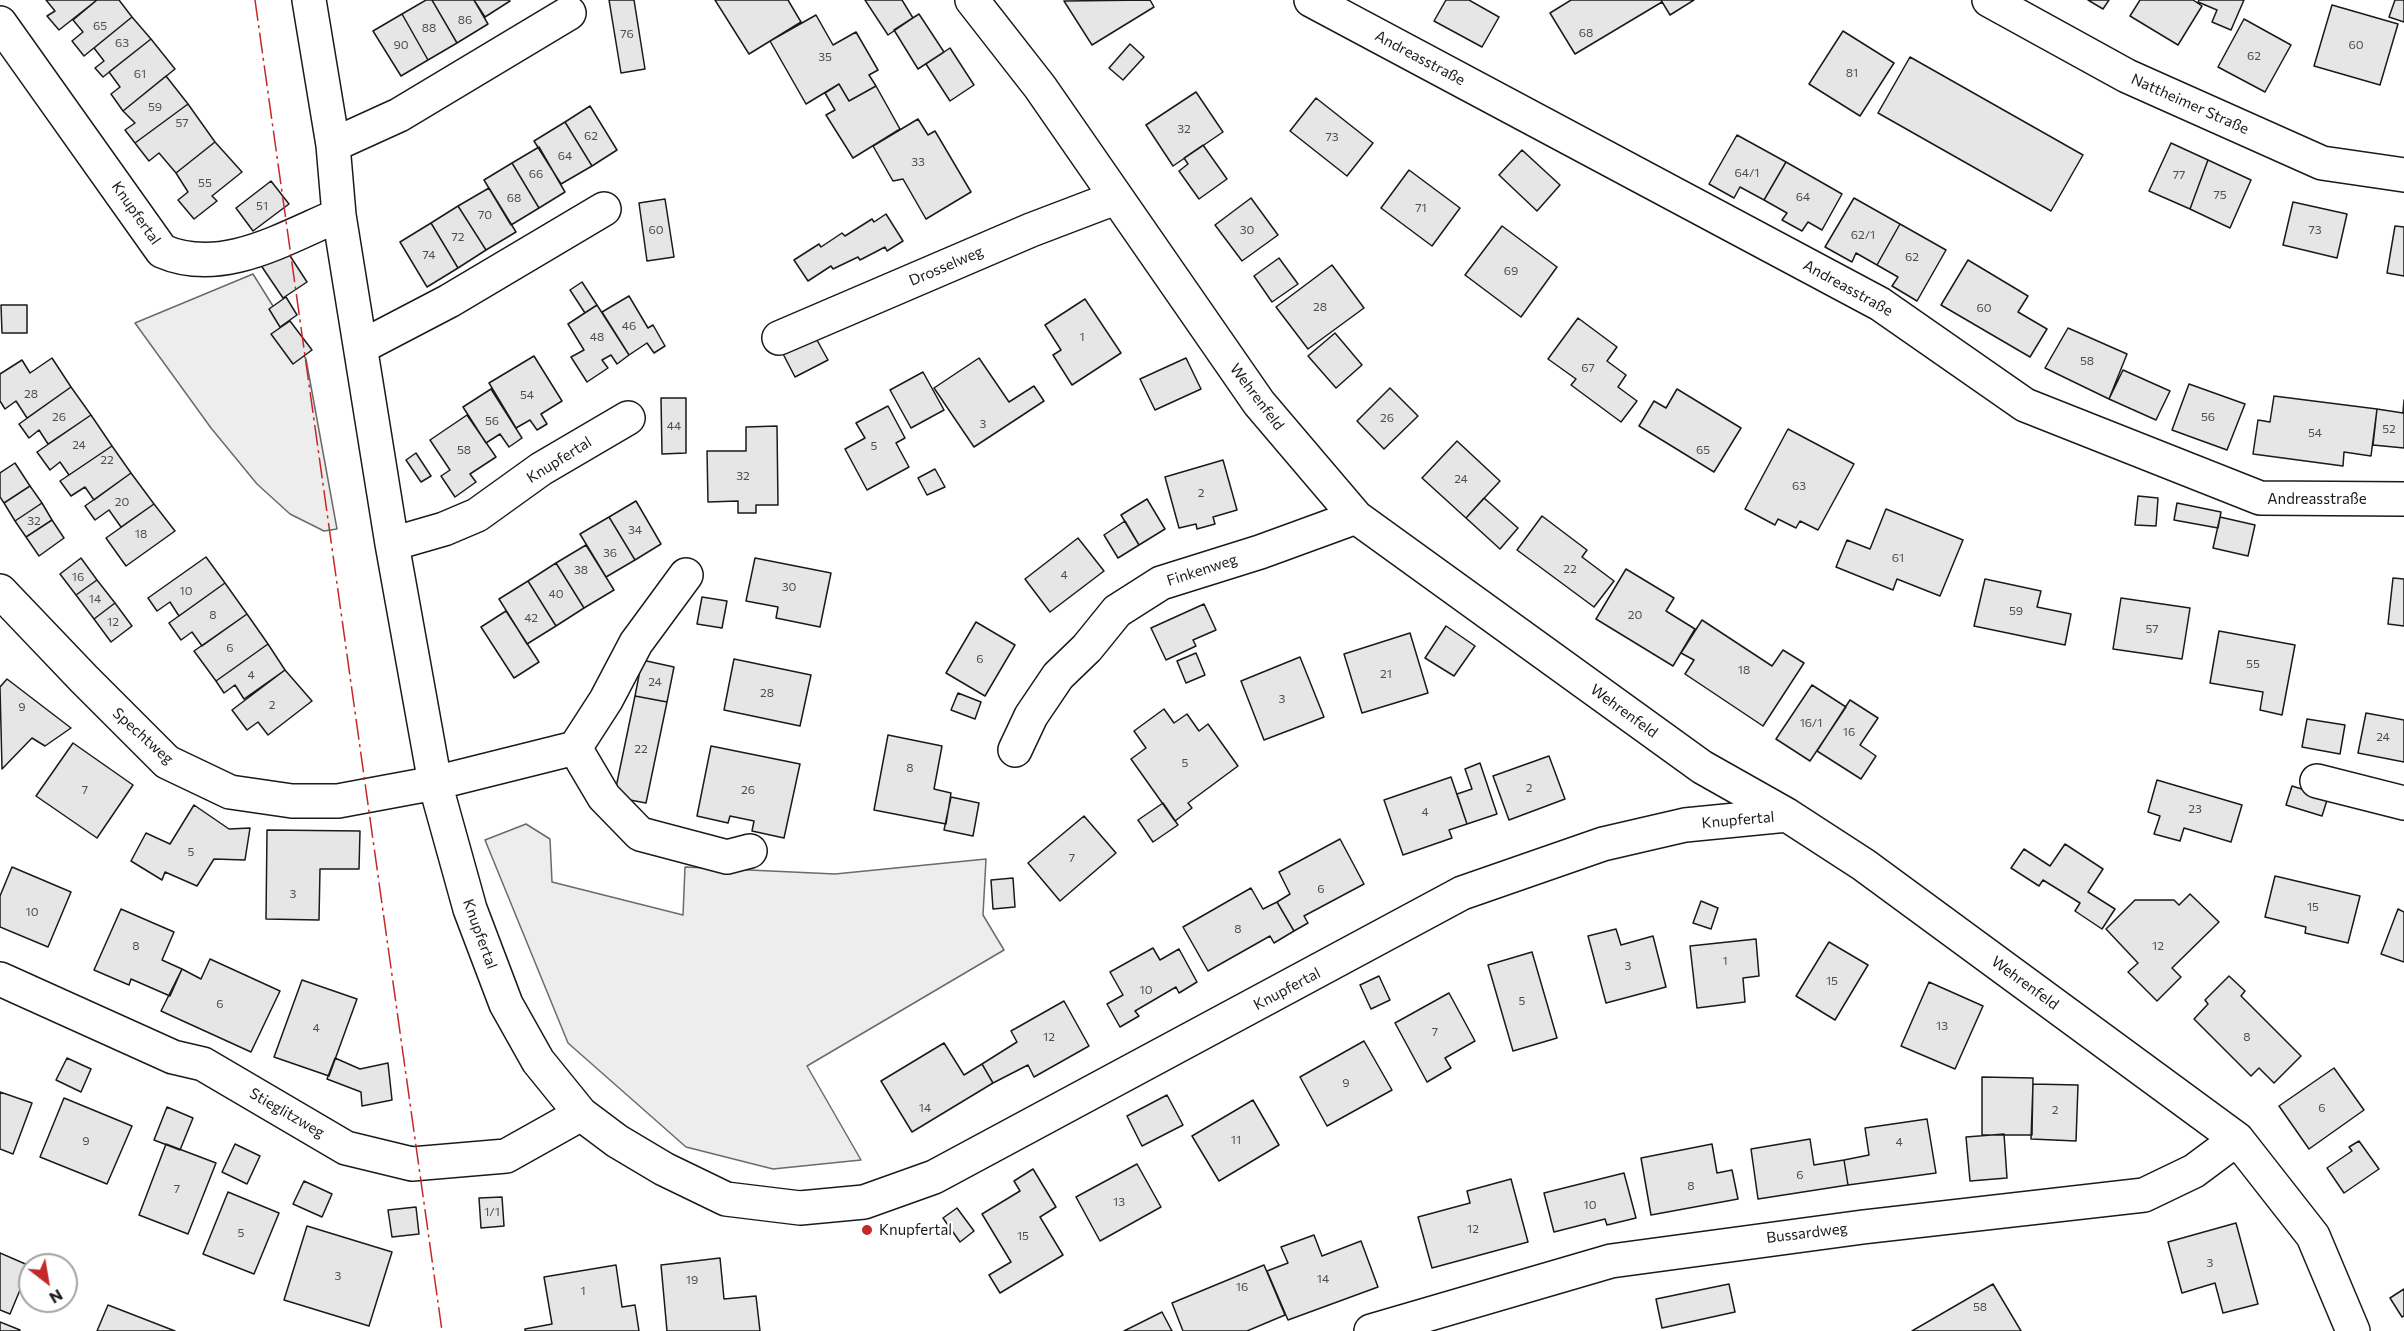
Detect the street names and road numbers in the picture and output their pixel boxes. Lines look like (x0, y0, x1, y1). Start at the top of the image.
street label: Andreasstraße (1372, 27, 1468, 89)
street label: Nattheimer Straße (2128, 70, 2252, 138)
street label: Knupfertal (108, 178, 164, 248)
street label: Drosselweg (906, 242, 986, 290)
street label: Andreasstraße (1800, 256, 1896, 320)
street label: Wehrenfeld (1226, 360, 1288, 434)
street label: Knupfertal (523, 433, 595, 487)
street label: Andreasstraße (2267, 490, 2367, 508)
street label: Finkenweg (1165, 550, 1239, 590)
street label: Wehrenfeld (1587, 681, 1661, 741)
street label: Spechtweg (109, 704, 177, 768)
street label: Knupfertal (1701, 808, 1775, 832)
street label: Knupfertal (459, 897, 501, 971)
street label: Wehrenfeld (1988, 953, 2062, 1013)
street label: Knupfertal (1251, 964, 1323, 1014)
street label: Stieglitzweg (246, 1084, 328, 1142)
street label: Bussardweg (1765, 1219, 1849, 1247)

